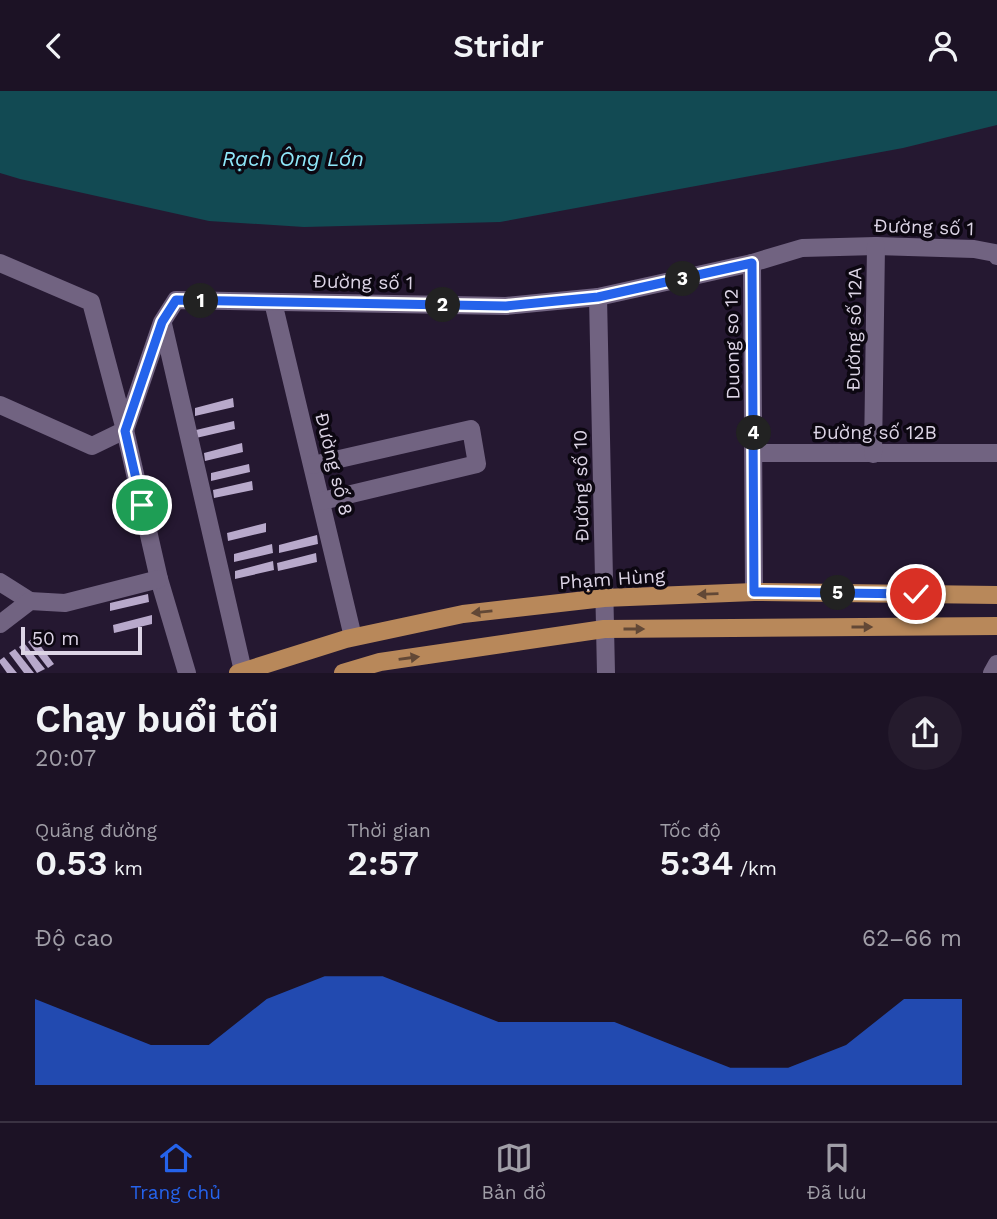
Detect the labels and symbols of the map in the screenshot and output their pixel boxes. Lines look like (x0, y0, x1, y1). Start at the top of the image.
water label: Rạch Ông Lớn (222, 146, 364, 171)
street label: Đường số 1 (873, 214, 975, 240)
pin: 3 (666, 261, 700, 297)
street label: Đường số 12A (841, 266, 867, 391)
street label: Đường số 1 (313, 270, 413, 294)
pin: 1 (184, 283, 218, 319)
pin: 2 (426, 287, 460, 323)
street label: Duong so 12 (720, 288, 744, 400)
street label: Đường số 8 (310, 410, 358, 518)
pin: 4 (736, 415, 772, 451)
street label: Đường số 12B (813, 421, 937, 444)
street label: Đường số 10 (569, 430, 593, 542)
pin (112, 475, 172, 535)
street label: Phạm Hùng (558, 564, 667, 594)
pin (886, 564, 946, 624)
pin: 5 (820, 575, 856, 611)
one-way arrow (697, 588, 719, 599)
one-way arrow (470, 606, 492, 617)
one-way arrow (851, 621, 873, 633)
one-way arrow (624, 623, 646, 635)
scale bar (21, 624, 142, 656)
one-way arrow (398, 652, 420, 663)

